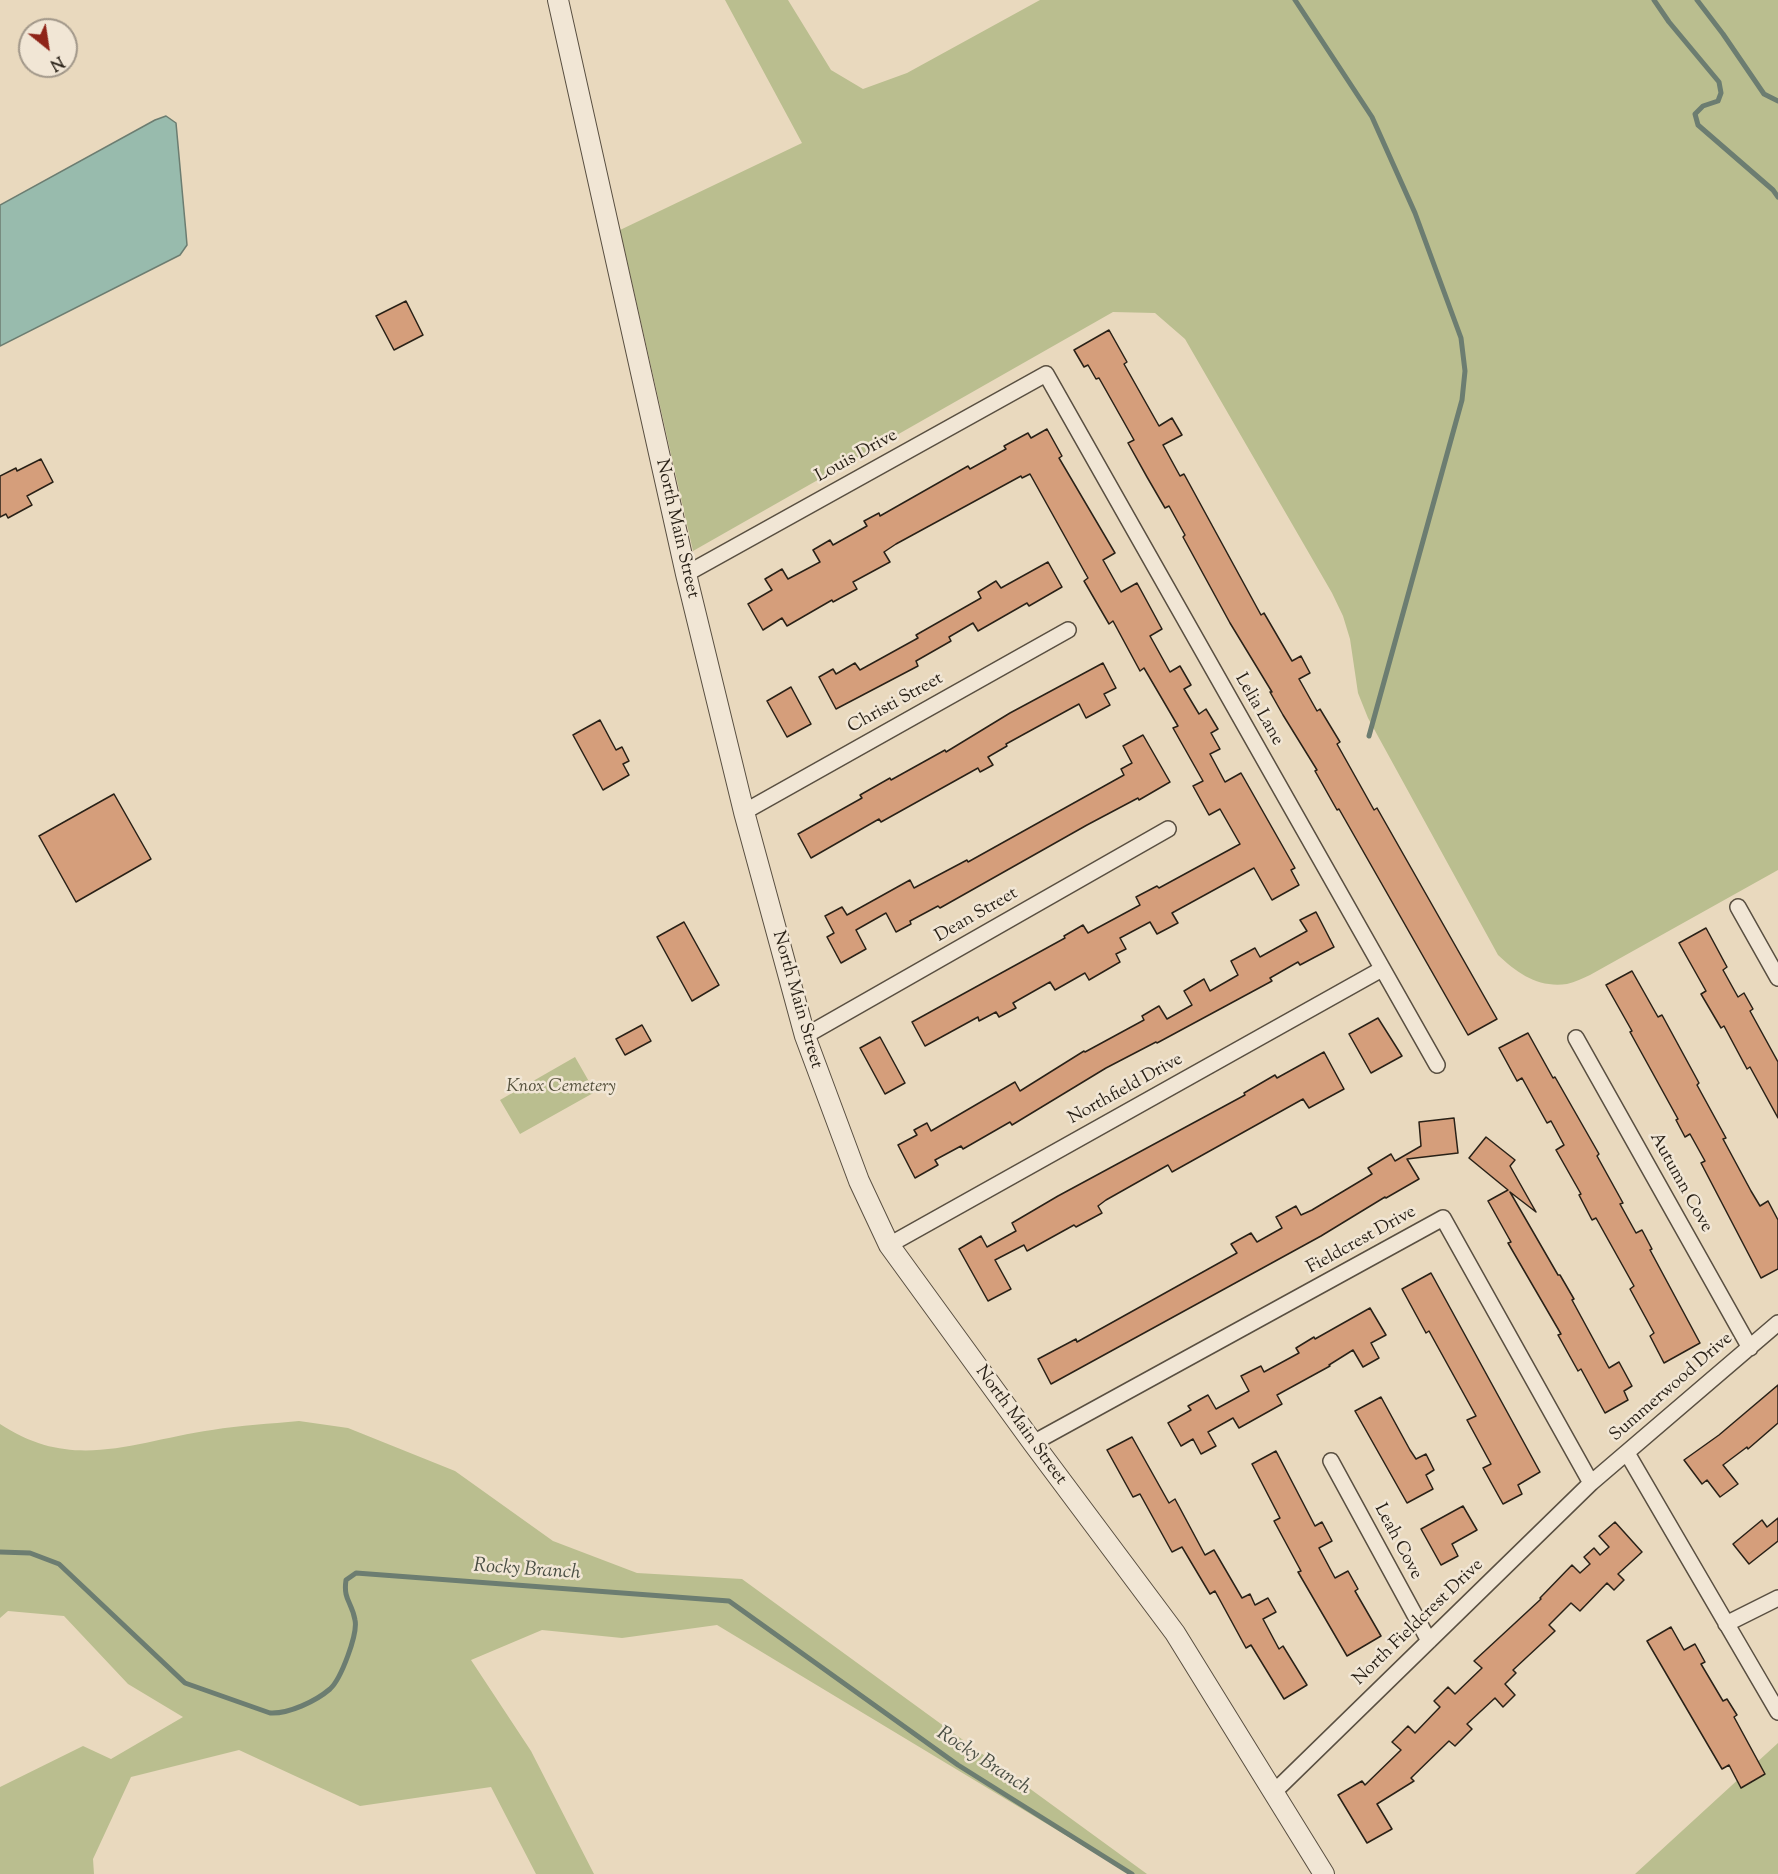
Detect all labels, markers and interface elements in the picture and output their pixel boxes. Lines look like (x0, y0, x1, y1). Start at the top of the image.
north arrow (18, 18, 78, 78)
text: N (45, 49, 68, 75)
street label: Louis Drive (812, 426, 902, 488)
street label: North Main Street (649, 457, 703, 601)
street label: Christi Street (845, 669, 947, 739)
street label: Lelia Lane (1229, 670, 1287, 750)
street label: Dean Street (932, 884, 1022, 948)
street label: North Main Street (766, 929, 826, 1071)
street label: Northfield Drive (1065, 1050, 1187, 1130)
park label: Knox Cemetery (506, 1077, 616, 1099)
street label: Autumn Cove (1644, 1129, 1716, 1237)
street label: Fieldcrest Drive (1304, 1202, 1420, 1280)
street label: Summerwood Drive (1606, 1329, 1738, 1447)
street label: North Main Street (969, 1362, 1071, 1490)
street label: Leah Cove (1368, 1500, 1426, 1584)
water label: Rocky Branch (473, 1555, 581, 1587)
street label: North Fieldcrest Drive (1349, 1555, 1489, 1691)
water label: Rocky Branch (931, 1723, 1035, 1801)

